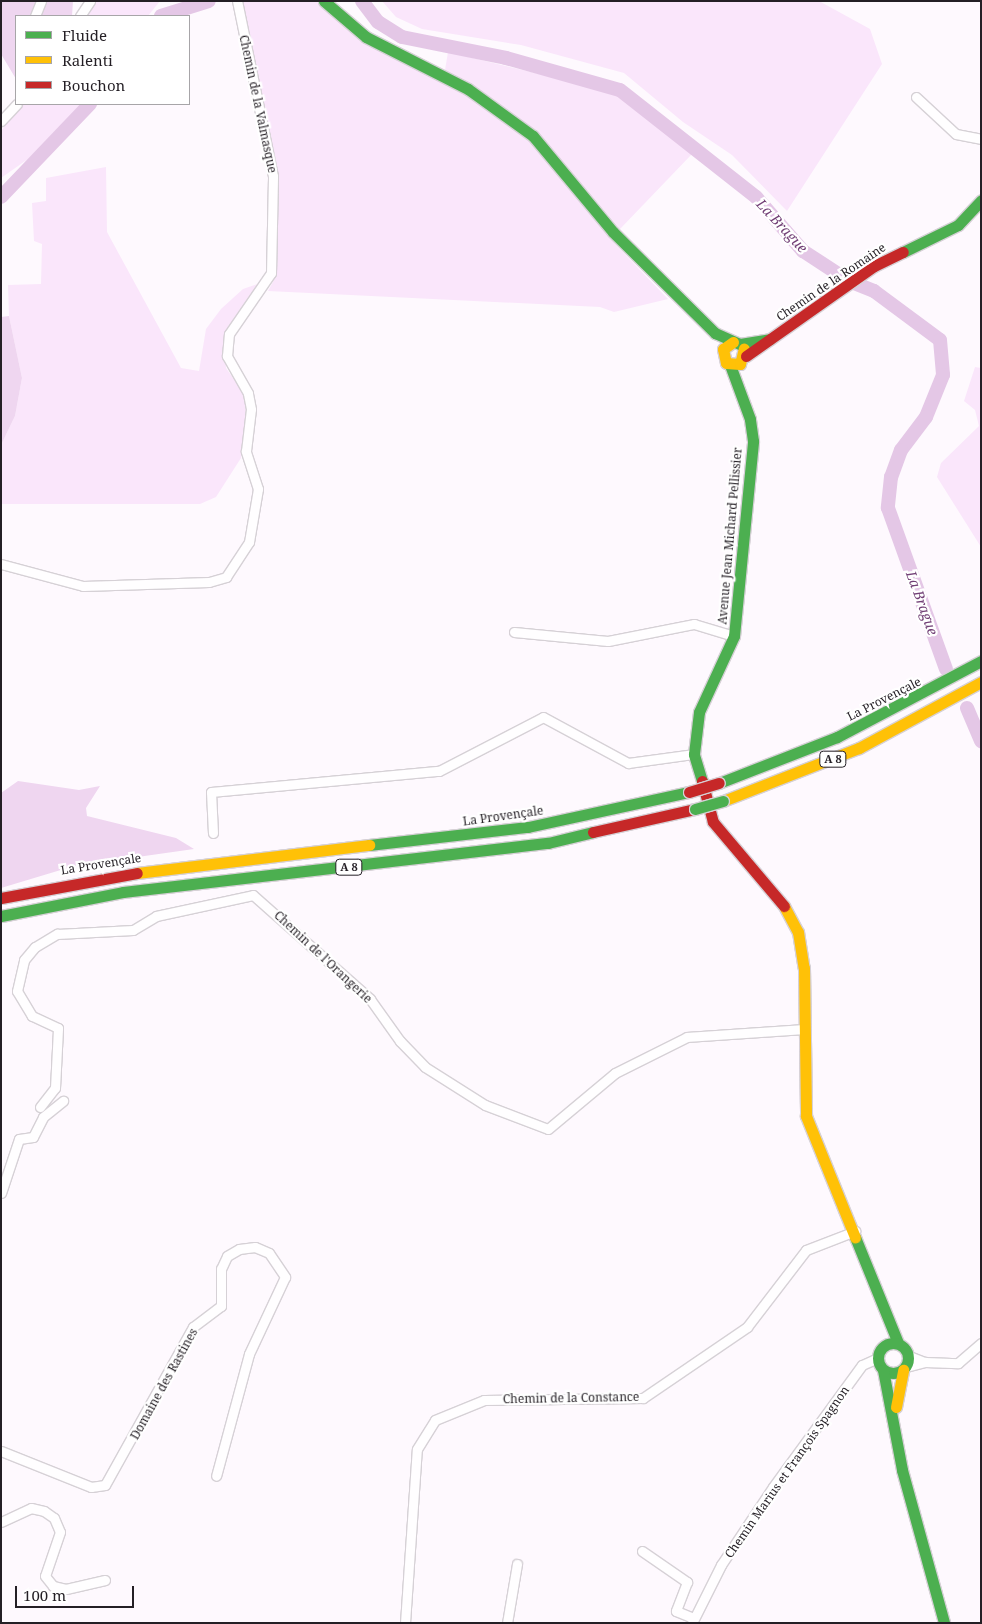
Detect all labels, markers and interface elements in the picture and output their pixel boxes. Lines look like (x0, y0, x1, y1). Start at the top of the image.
legend (15, 15, 190, 105)
text: Fluide (62, 25, 107, 45)
street label: Chemin de la Valmasque (236, 34, 280, 174)
text: Ralenti (62, 50, 113, 70)
text: Bouchon (62, 75, 125, 95)
water label: La Brague (753, 196, 811, 256)
street label: Chemin de la Romaine (774, 240, 888, 324)
street label: Avenue Jean Michard Pellissier (715, 447, 745, 625)
water label: La Brague (903, 569, 941, 637)
street label: La Provençale (845, 674, 923, 724)
road number: A 8 (819, 751, 847, 768)
street label: La Provençale (462, 803, 544, 829)
street label: La Provençale (60, 851, 142, 877)
road number: A 8 (335, 859, 363, 876)
street label: Chemin de l'Orangerie (271, 908, 375, 1006)
street label: Domaine des Rastines (127, 1326, 201, 1442)
street label: Chemin Marius et François Spagnon (722, 1383, 852, 1561)
street label: Chemin de la Constance (503, 1390, 639, 1406)
scale bar (18, 1576, 136, 1608)
text: 100 m (23, 1585, 66, 1605)

